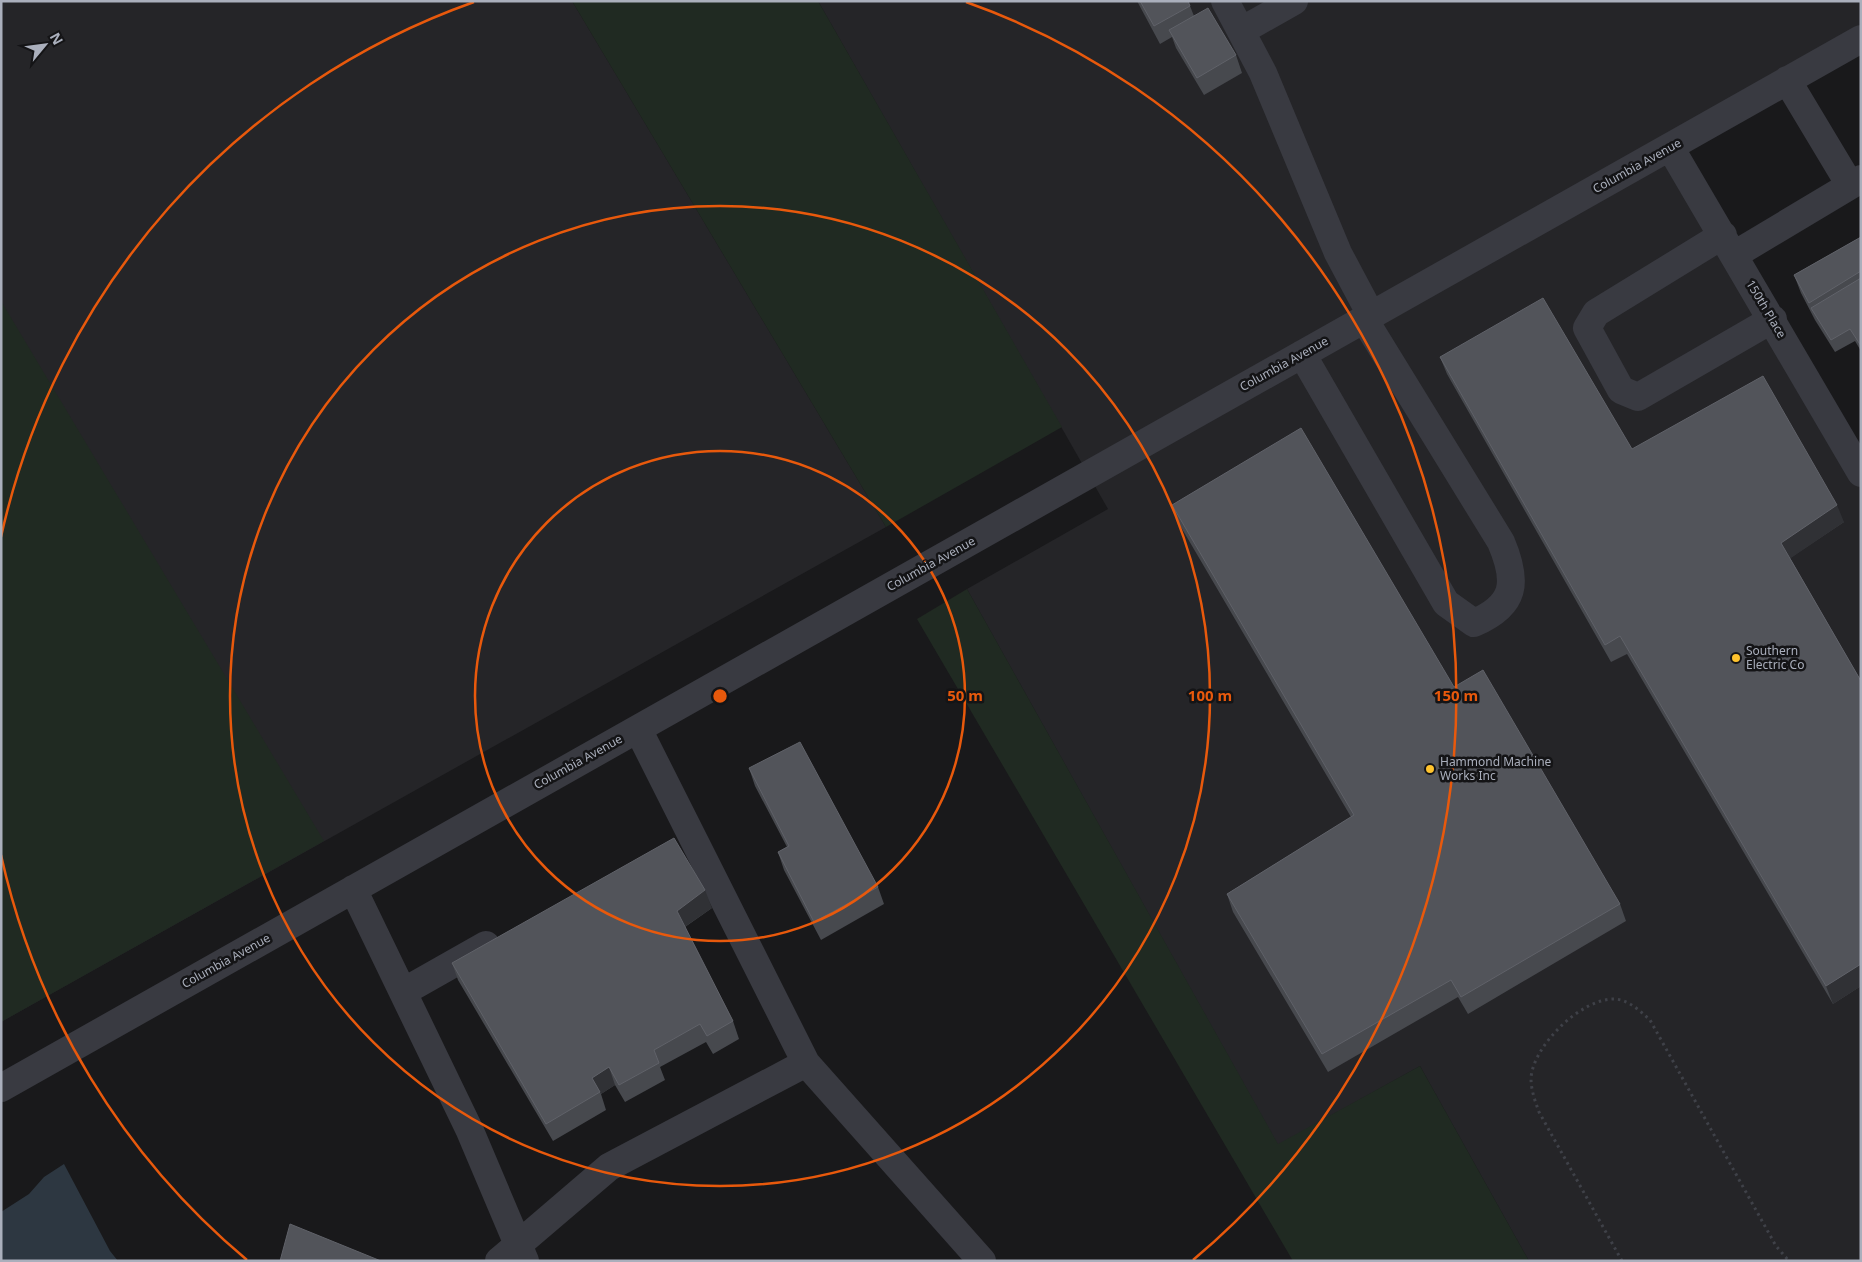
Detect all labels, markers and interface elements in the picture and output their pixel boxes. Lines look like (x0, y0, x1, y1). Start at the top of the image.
north arrow (20, 20, 70, 70)
text: N (46, 29, 68, 48)
street label: Columbia Avenue (1589, 134, 1684, 197)
street label: 150th Place (1742, 276, 1791, 341)
street label: Columbia Avenue (1236, 332, 1331, 395)
street label: Columbia Avenue (883, 532, 978, 595)
place label: Southern Electric Co (1746, 642, 1804, 673)
marker: Southern Electric Co (1730, 652, 1742, 664)
text: 50 m (947, 685, 983, 705)
text: 100 m (1188, 685, 1232, 705)
text: 150 m (1434, 685, 1478, 705)
centre of rings (711, 687, 729, 705)
street label: Columbia Avenue (530, 730, 625, 793)
place label: Hammond Machine Works Inc (1440, 753, 1552, 784)
marker: Hammond Machine Works Inc (1424, 763, 1436, 775)
street label: Columbia Avenue (178, 929, 273, 992)

